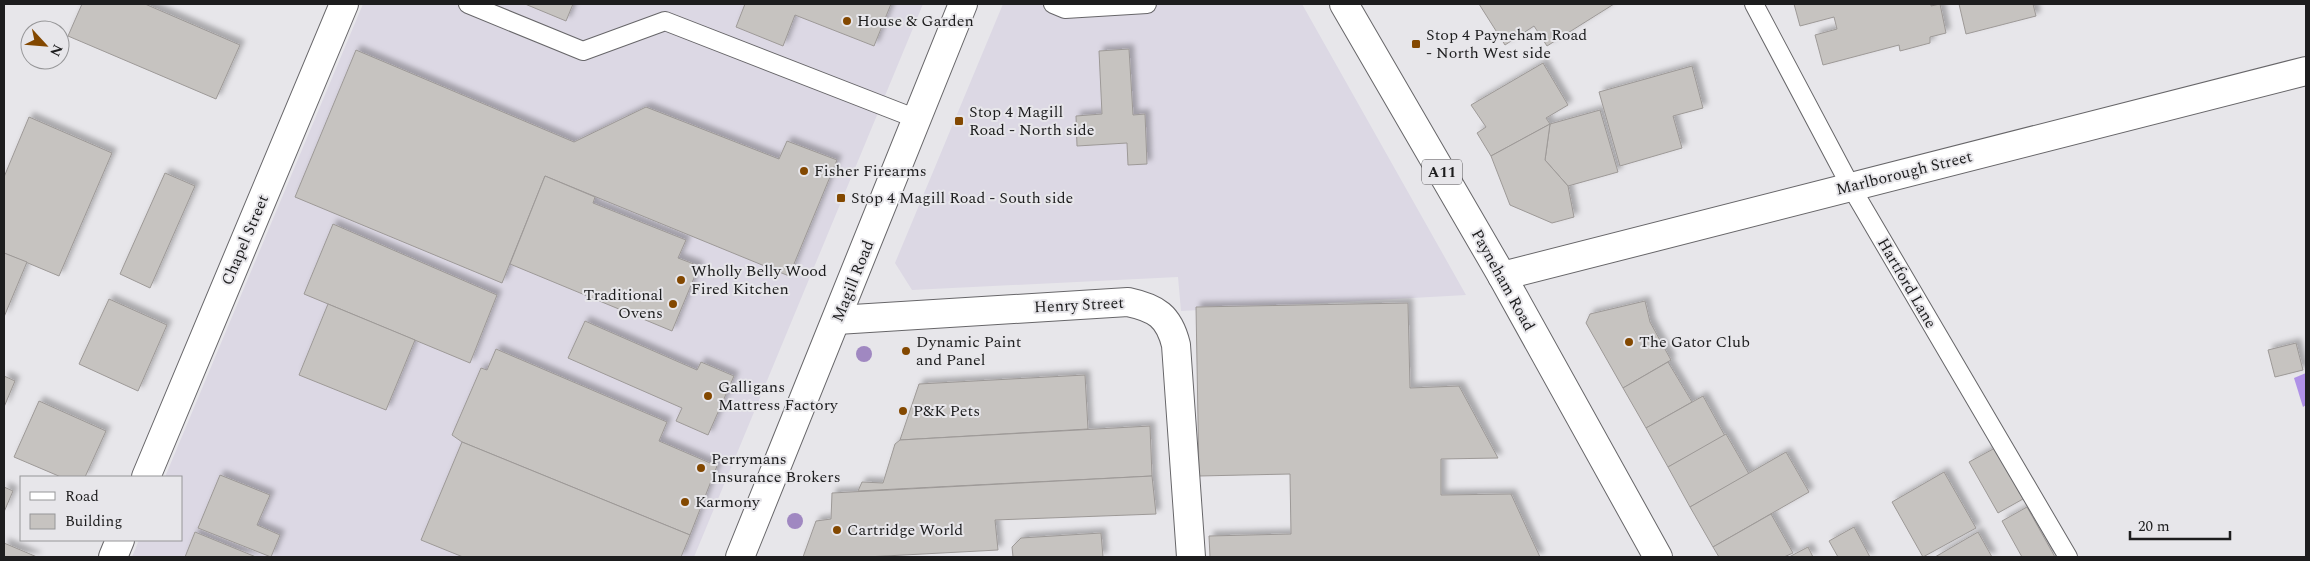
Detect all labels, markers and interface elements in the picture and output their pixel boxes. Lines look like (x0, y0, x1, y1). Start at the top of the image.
place label: House & Garden (857, 9, 974, 33)
marker: House & Garden (841, 15, 853, 27)
north arrow (20, 20, 70, 70)
place label: Stop 4 Payneham Road - North West side (1426, 23, 1587, 65)
marker: Stop 4 Payneham Road - North West side (1410, 38, 1422, 50)
text: N (44, 41, 68, 60)
place label: Stop 4 Magill Road - North side (969, 100, 1094, 142)
marker: Stop 4 Magill Road - North side (953, 115, 965, 127)
street label: Marlborough Street (1833, 144, 1975, 202)
place label: Fisher Firearms (814, 159, 927, 183)
road number: A11 (1422, 160, 1462, 184)
marker: Fisher Firearms (798, 165, 810, 177)
place label: Stop 4 Magill Road - South side (851, 186, 1073, 210)
street label: Chapel Street (215, 191, 275, 289)
marker: Stop 4 Magill Road - South side (835, 192, 847, 204)
street label: Payneham Road (1465, 225, 1541, 335)
street label: Hartford Lane (1871, 233, 1943, 333)
street label: Magill Road (826, 236, 880, 326)
place label: Wholly Belly Wood Fired Kitchen (691, 259, 827, 301)
marker: Wholly Belly Wood Fired Kitchen (675, 274, 687, 286)
place label: Traditional Ovens (583, 283, 663, 325)
street label: Henry Street (1033, 291, 1125, 319)
marker: Traditional Ovens (667, 298, 679, 310)
place label: Dynamic Paint and Panel (916, 330, 1022, 372)
place label: The Gator Club (1639, 330, 1750, 354)
marker: The Gator Club (1623, 336, 1635, 348)
marker: Dynamic Paint and Panel (900, 345, 912, 357)
place label: Galligans Mattress Factory (718, 375, 839, 417)
marker: Galligans Mattress Factory (702, 390, 714, 402)
place label: P&K Pets (913, 399, 980, 423)
marker: P&K Pets (897, 405, 909, 417)
place label: Perrymans Insurance Brokers (711, 447, 841, 489)
marker: Perrymans Insurance Brokers (695, 462, 707, 474)
legend (20, 476, 182, 541)
text: Road (65, 485, 99, 508)
place label: Karmony (695, 490, 761, 514)
marker: Karmony (679, 496, 691, 508)
scale bar (2130, 508, 2230, 540)
text: Building (65, 510, 122, 533)
text: 20 m (2138, 515, 2170, 538)
place label: Cartridge World (847, 518, 963, 542)
marker: Cartridge World (831, 524, 843, 536)

